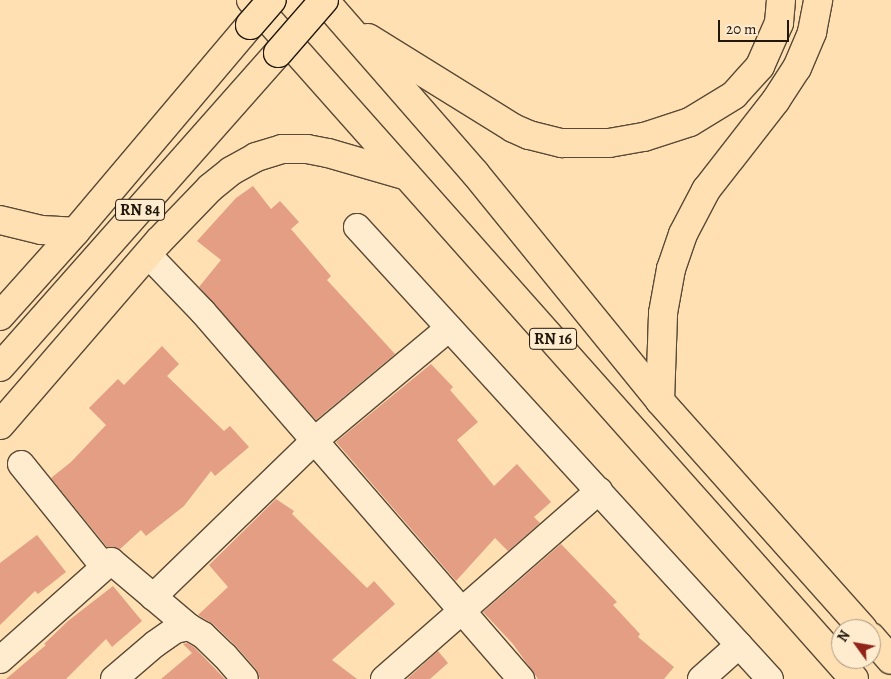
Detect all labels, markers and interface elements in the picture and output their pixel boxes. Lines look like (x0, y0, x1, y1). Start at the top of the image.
scale bar (721, 10, 792, 42)
text: 20 m (726, 19, 757, 39)
road number: RN 84 (115, 196, 165, 224)
road number: RN 16 (528, 326, 578, 352)
north arrow (831, 619, 881, 669)
text: N (833, 627, 854, 646)

